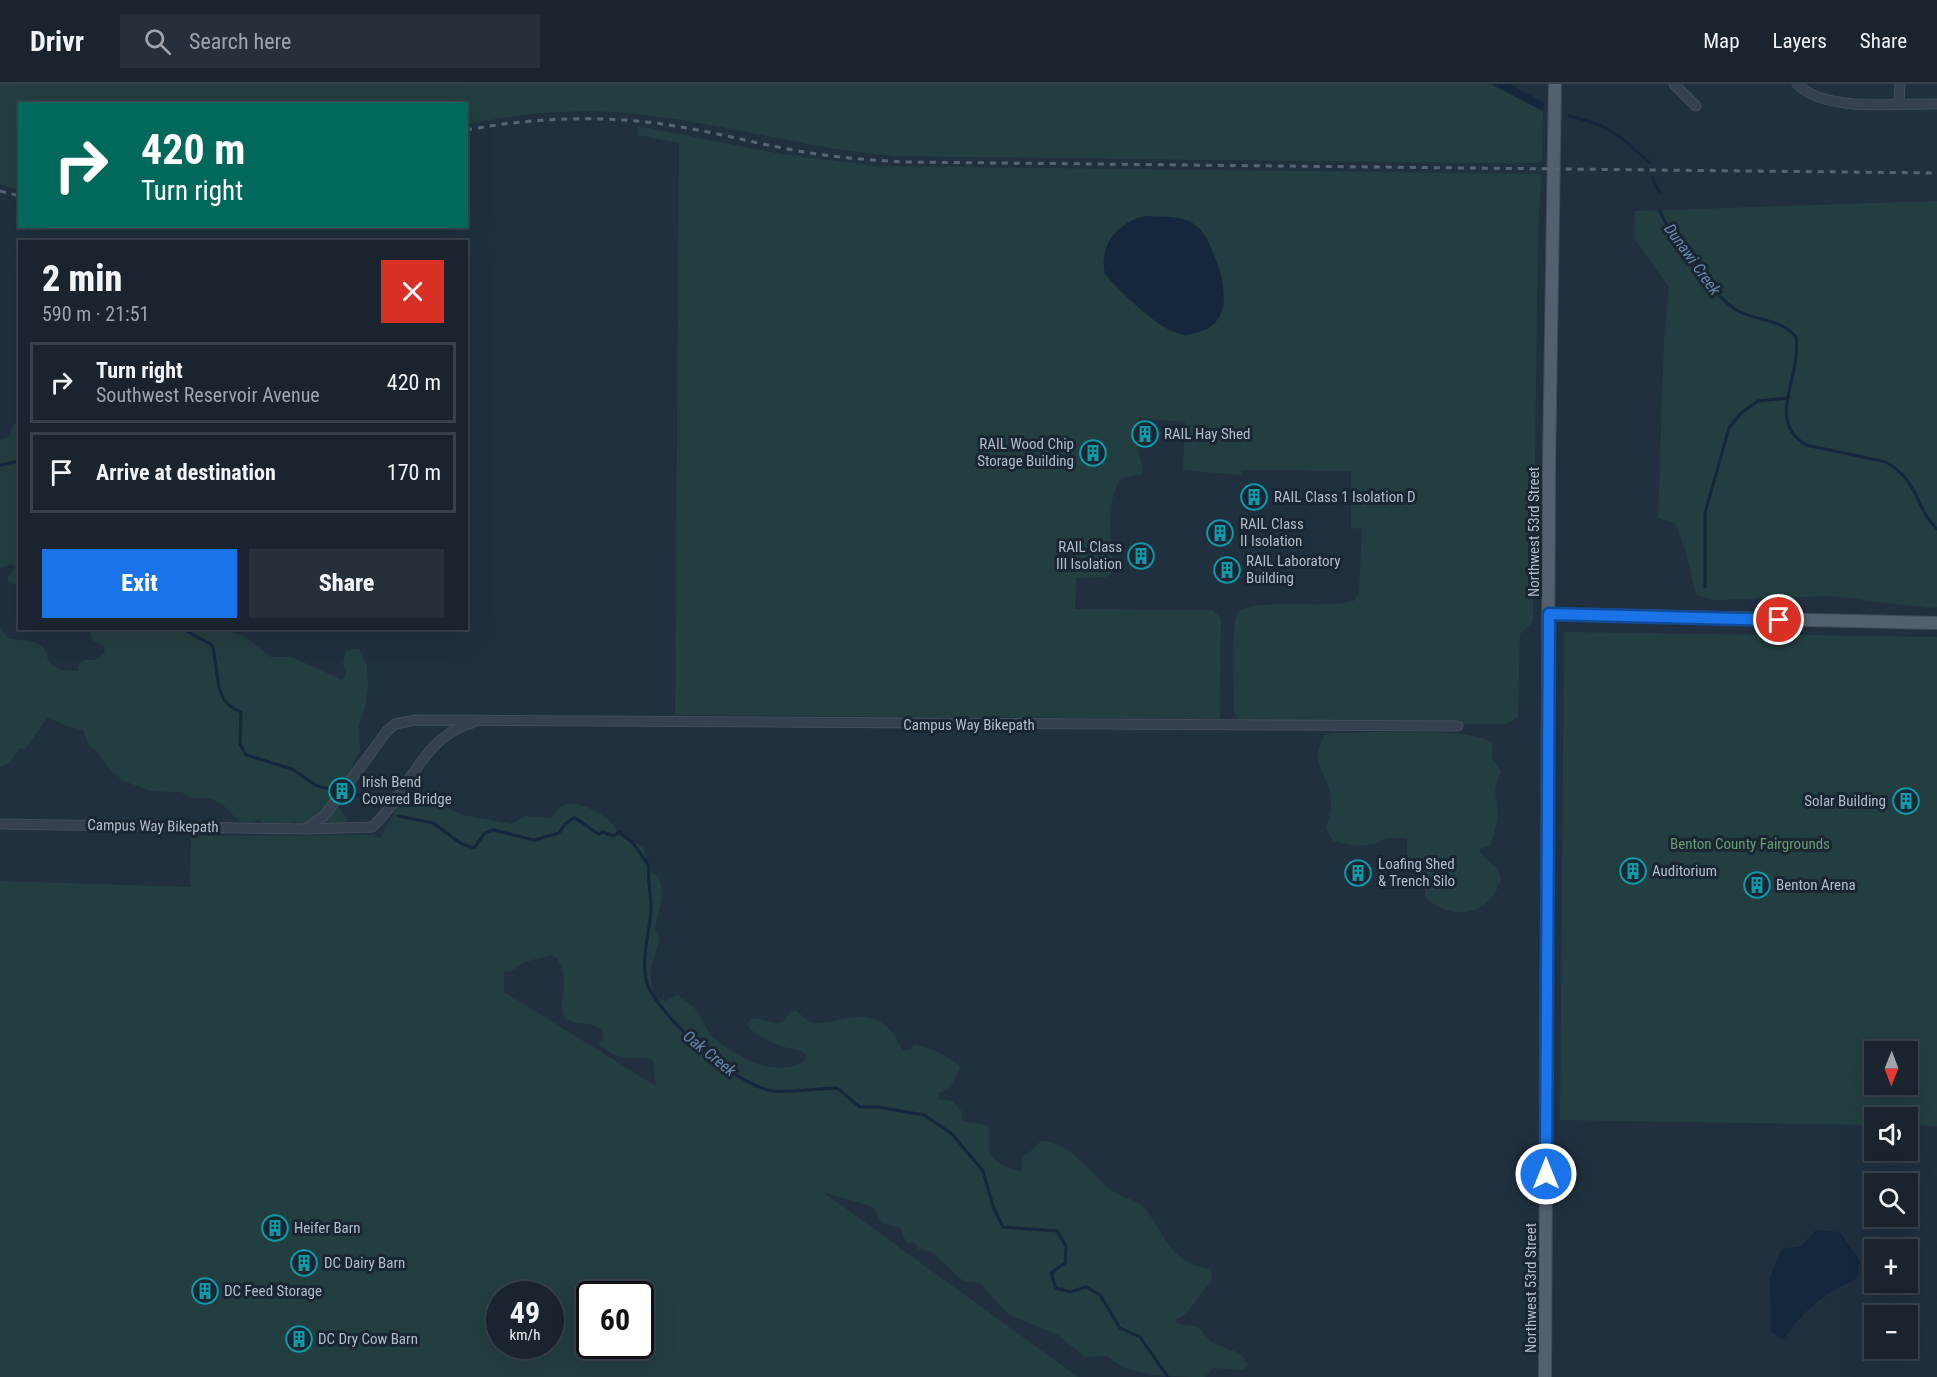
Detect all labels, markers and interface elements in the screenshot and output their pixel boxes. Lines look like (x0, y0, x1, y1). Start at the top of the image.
search box (120, 14, 540, 68)
text: Drivr (30, 25, 84, 58)
icon: search (141, 25, 174, 58)
text: Search here (189, 29, 291, 54)
text: Map (1703, 29, 1740, 53)
text: Layers (1773, 29, 1827, 53)
text: Share (1860, 29, 1907, 53)
text: 420 m (141, 125, 246, 174)
icon: right (42, 126, 120, 204)
text: Turn right (141, 175, 243, 207)
water label: Dunawi Creek (1660, 220, 1725, 299)
text: 2 min (42, 258, 122, 300)
button: close (381, 260, 444, 323)
text: 590 m · 21:51 (42, 302, 149, 326)
text: Turn right (96, 358, 183, 383)
icon: right (45, 366, 78, 399)
text: 420 m (387, 370, 441, 395)
text: Southwest Reservoir Avenue (96, 383, 320, 407)
building icon: RAIL Hay Shed (1130, 419, 1160, 449)
place label: RAIL Hay Shed (1164, 425, 1251, 443)
place label: RAIL Wood Chip Storage Building (977, 435, 1074, 470)
building icon: RAIL Wood Chip Storage Building (1078, 438, 1108, 468)
icon: arrive (45, 456, 78, 489)
text: Arrive at destination (96, 460, 276, 485)
text: 170 m (387, 460, 441, 485)
street label: Northwest 53rd Street (1525, 467, 1543, 597)
building icon: RAIL Class 1 Isolation D (1239, 482, 1269, 512)
place label: RAIL Class 1 Isolation D (1274, 488, 1415, 506)
place label: RAIL Class II Isolation (1240, 515, 1304, 550)
building icon: RAIL Class II Isolation (1205, 518, 1235, 548)
place label: RAIL Class III Isolation (1056, 538, 1122, 573)
building icon: RAIL Class III Isolation (1126, 541, 1156, 571)
button: Exit (42, 549, 237, 618)
button: Share (249, 549, 444, 618)
place label: RAIL Laboratory Building (1246, 552, 1340, 587)
building icon: RAIL Laboratory Building (1212, 555, 1242, 585)
pin (1753, 594, 1804, 645)
icon: arrive (1762, 603, 1795, 636)
street label: Campus Way Bikepath (903, 716, 1035, 734)
place label: Irish Bend Covered Bridge (362, 773, 452, 808)
building icon: Irish Bend Covered Bridge (327, 776, 357, 806)
building icon: Solar Building (1891, 786, 1921, 816)
place label: Solar Building (1804, 792, 1886, 810)
street label: Campus Way Bikepath (87, 816, 219, 836)
park label: Benton County Fairgrounds (1670, 835, 1830, 853)
place label: Loafing Shed & Trench Silo (1378, 855, 1455, 890)
building icon: Auditorium (1618, 856, 1648, 886)
building icon: Loafing Shed & Trench Silo (1343, 858, 1373, 888)
place label: Auditorium (1652, 862, 1717, 880)
building icon: Benton Arena (1742, 870, 1772, 900)
place label: Benton Arena (1776, 876, 1856, 894)
water label: Oak Creek (679, 1026, 741, 1081)
north arrow (1864, 1041, 1918, 1095)
map controls (1864, 1041, 1918, 1359)
button: sound (1864, 1107, 1918, 1161)
position arrow (1514, 1142, 1578, 1206)
button: search (1864, 1173, 1918, 1227)
building icon: Heifer Barn (260, 1213, 290, 1243)
place label: Heifer Barn (294, 1219, 361, 1237)
street label: Northwest 53rd Street (1522, 1223, 1540, 1353)
button: + (1864, 1239, 1918, 1293)
building icon: DC Dairy Barn (289, 1248, 319, 1278)
place label: DC Dairy Barn (324, 1254, 405, 1272)
building icon: DC Feed Storage (190, 1276, 220, 1306)
speed limit sign: 60 (576, 1281, 654, 1359)
place label: DC Feed Storage (224, 1282, 322, 1300)
text: 49 (510, 1295, 540, 1330)
button: − (1864, 1305, 1918, 1359)
building icon: DC Dry Cow Barn (284, 1324, 314, 1354)
text: km/h (510, 1326, 540, 1344)
place label: DC Dry Cow Barn (318, 1330, 418, 1348)

